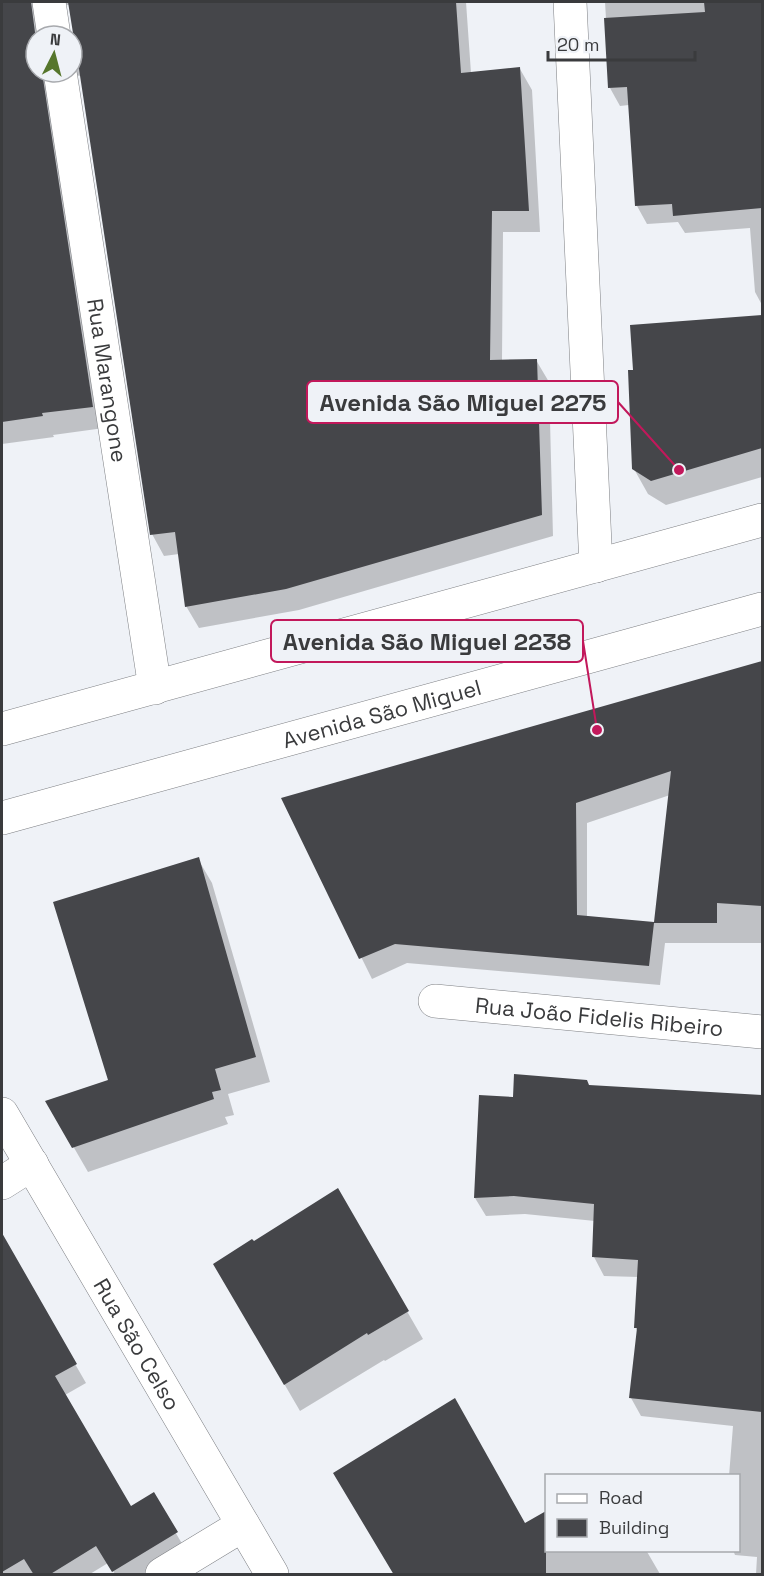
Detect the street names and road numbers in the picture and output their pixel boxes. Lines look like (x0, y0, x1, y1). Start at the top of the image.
street label: Rua Marangone (81, 296, 134, 464)
street label: Avenida São Miguel (279, 673, 484, 754)
street label: Rua João Fidelis Ribeiro (474, 991, 725, 1042)
street label: Rua São Celso (87, 1273, 187, 1415)

